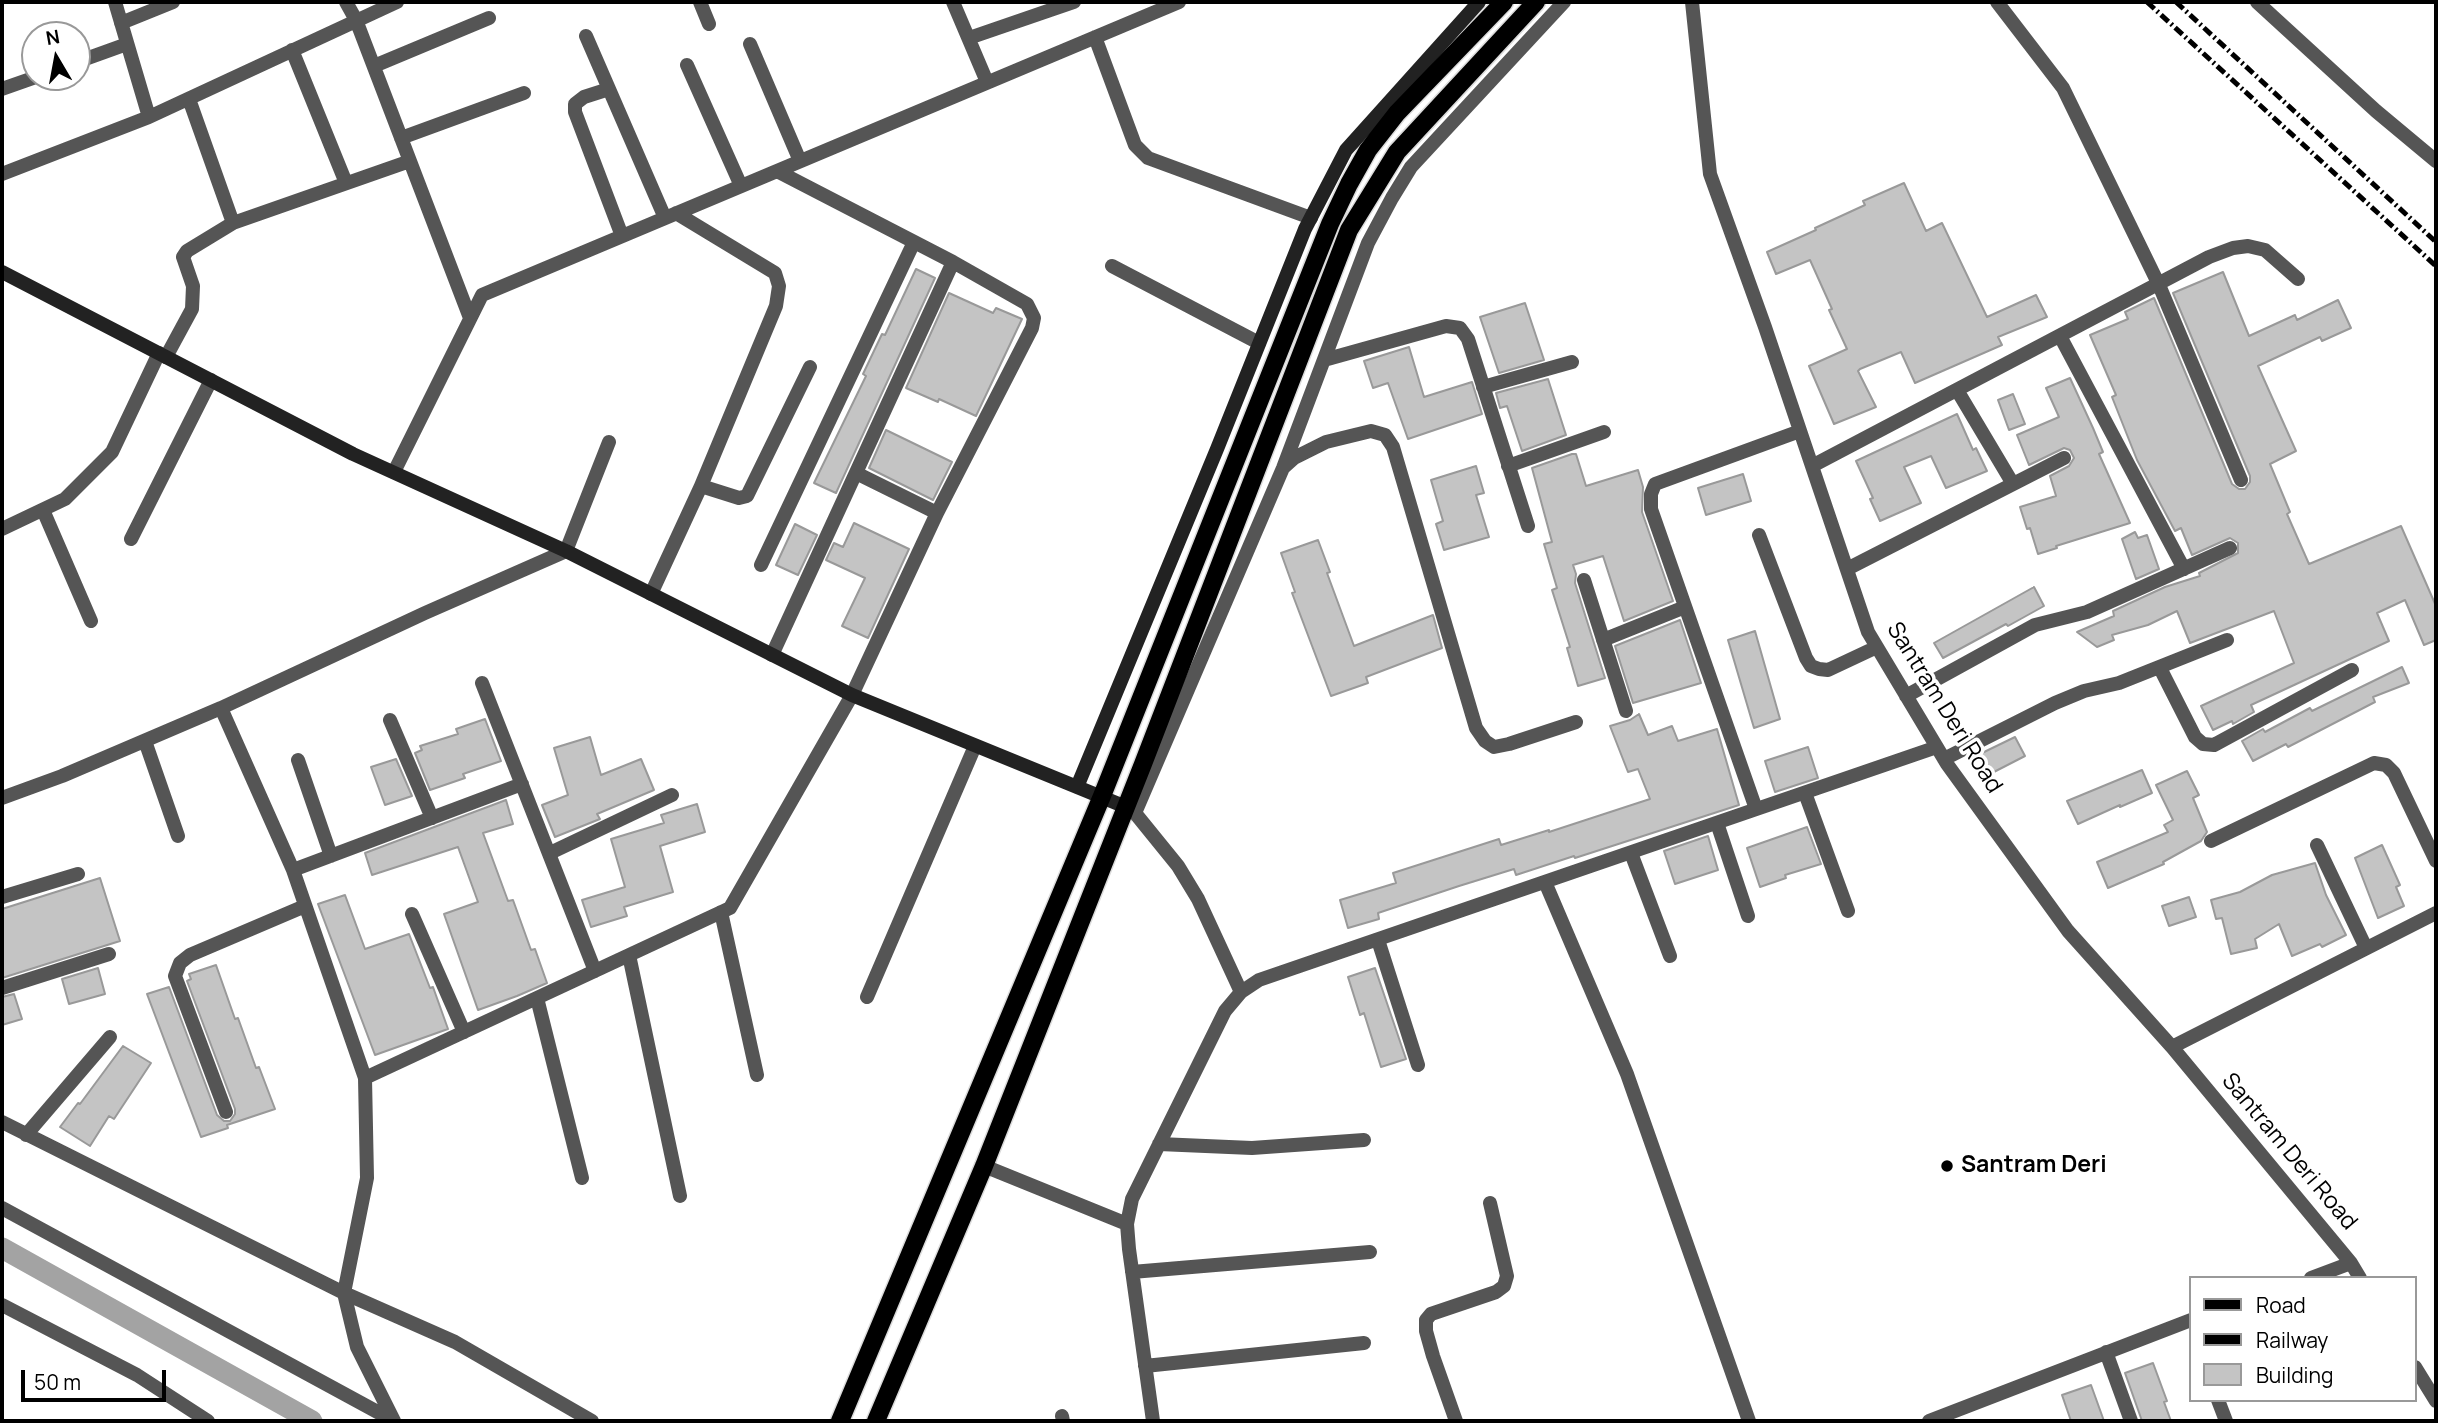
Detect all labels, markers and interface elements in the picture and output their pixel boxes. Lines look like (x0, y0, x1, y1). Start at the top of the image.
north arrow (21, 21, 91, 91)
text: N (44, 23, 62, 51)
street label: Santram Deri Road (1880, 617, 2008, 799)
street label: Santram Deri Road (2215, 1068, 2363, 1236)
place label: Santram Deri (1961, 1152, 2107, 1180)
marker: Santram Deri (1939, 1158, 1955, 1174)
legend (2190, 1276, 2417, 1402)
text: Road (2256, 1291, 2306, 1319)
text: Railway (2256, 1326, 2328, 1354)
scale bar (24, 1356, 170, 1400)
text: Building (2256, 1361, 2333, 1389)
text: 50 m (34, 1368, 81, 1396)

